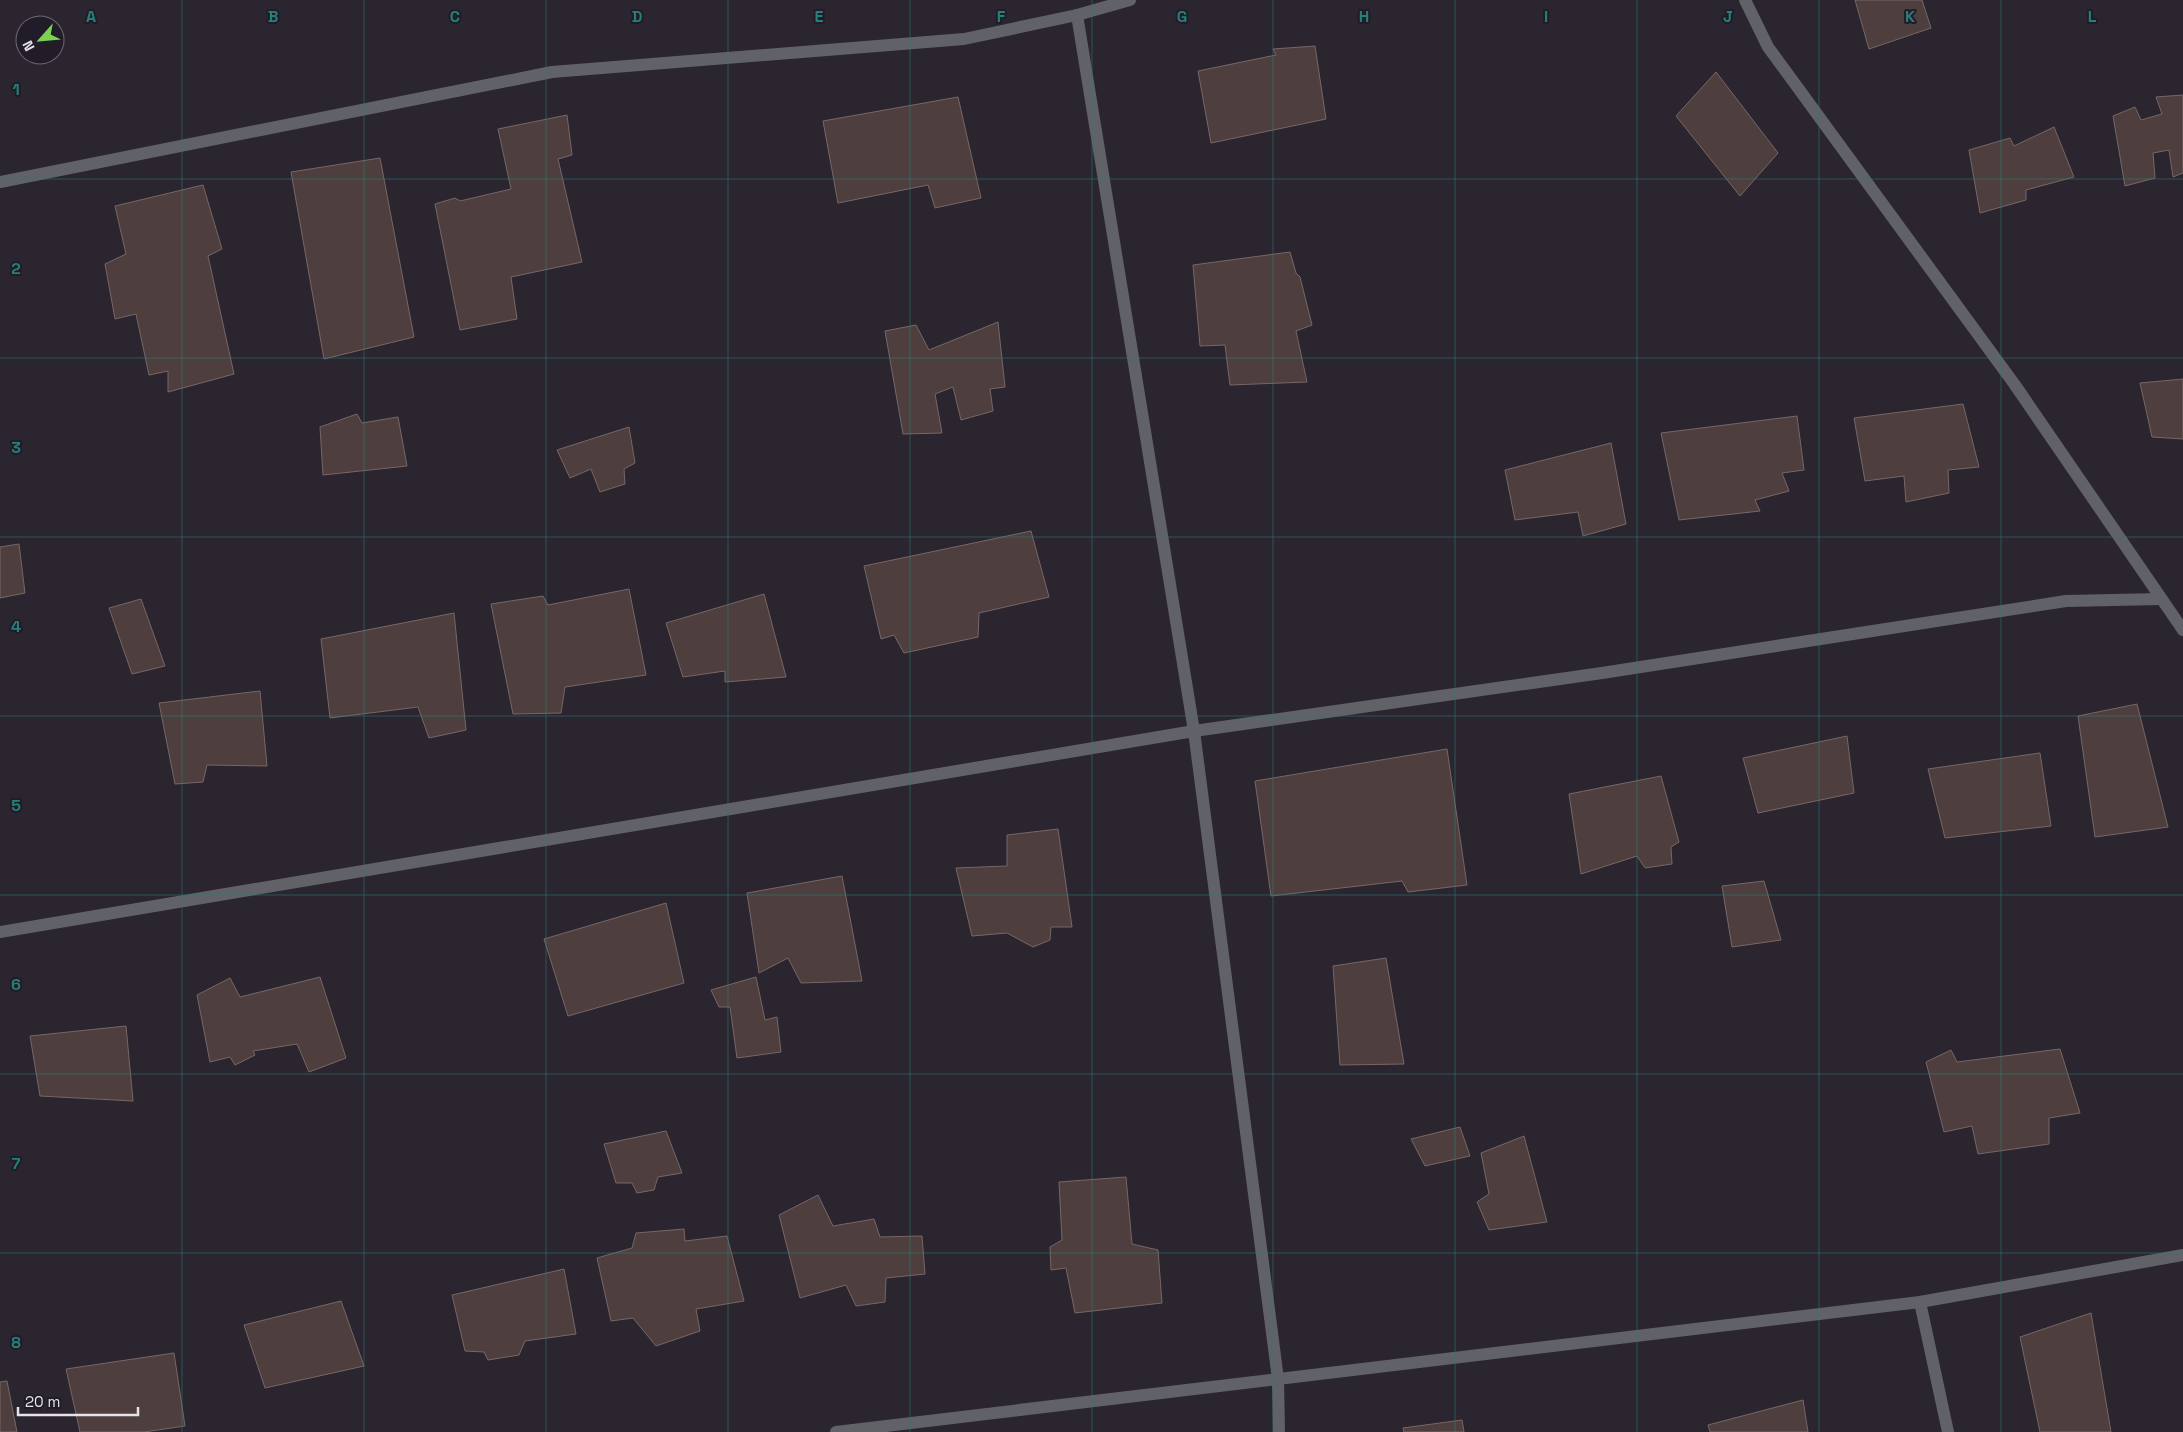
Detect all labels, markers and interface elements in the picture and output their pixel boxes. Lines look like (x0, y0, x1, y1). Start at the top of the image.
text: A (86, 6, 96, 27)
text: B (268, 6, 278, 27)
text: C (450, 6, 460, 27)
text: D (632, 6, 642, 27)
text: E (815, 6, 824, 27)
text: F (997, 6, 1006, 27)
text: G (1177, 6, 1187, 27)
text: H (1359, 6, 1369, 27)
text: I (1544, 6, 1548, 27)
text: J (1723, 6, 1733, 27)
text: K (1905, 6, 1915, 27)
text: L (2088, 6, 2097, 27)
north arrow (15, 15, 65, 65)
text: N (18, 38, 39, 54)
text: 1 (12, 79, 20, 100)
text: 2 (11, 258, 21, 279)
text: 3 (11, 437, 21, 458)
text: 4 (11, 616, 21, 637)
text: 5 (11, 795, 21, 816)
text: 6 (11, 974, 21, 995)
text: 7 (12, 1153, 21, 1174)
text: 8 (11, 1332, 21, 1353)
scale bar (18, 1384, 138, 1416)
text: 20 m (25, 1392, 60, 1411)

